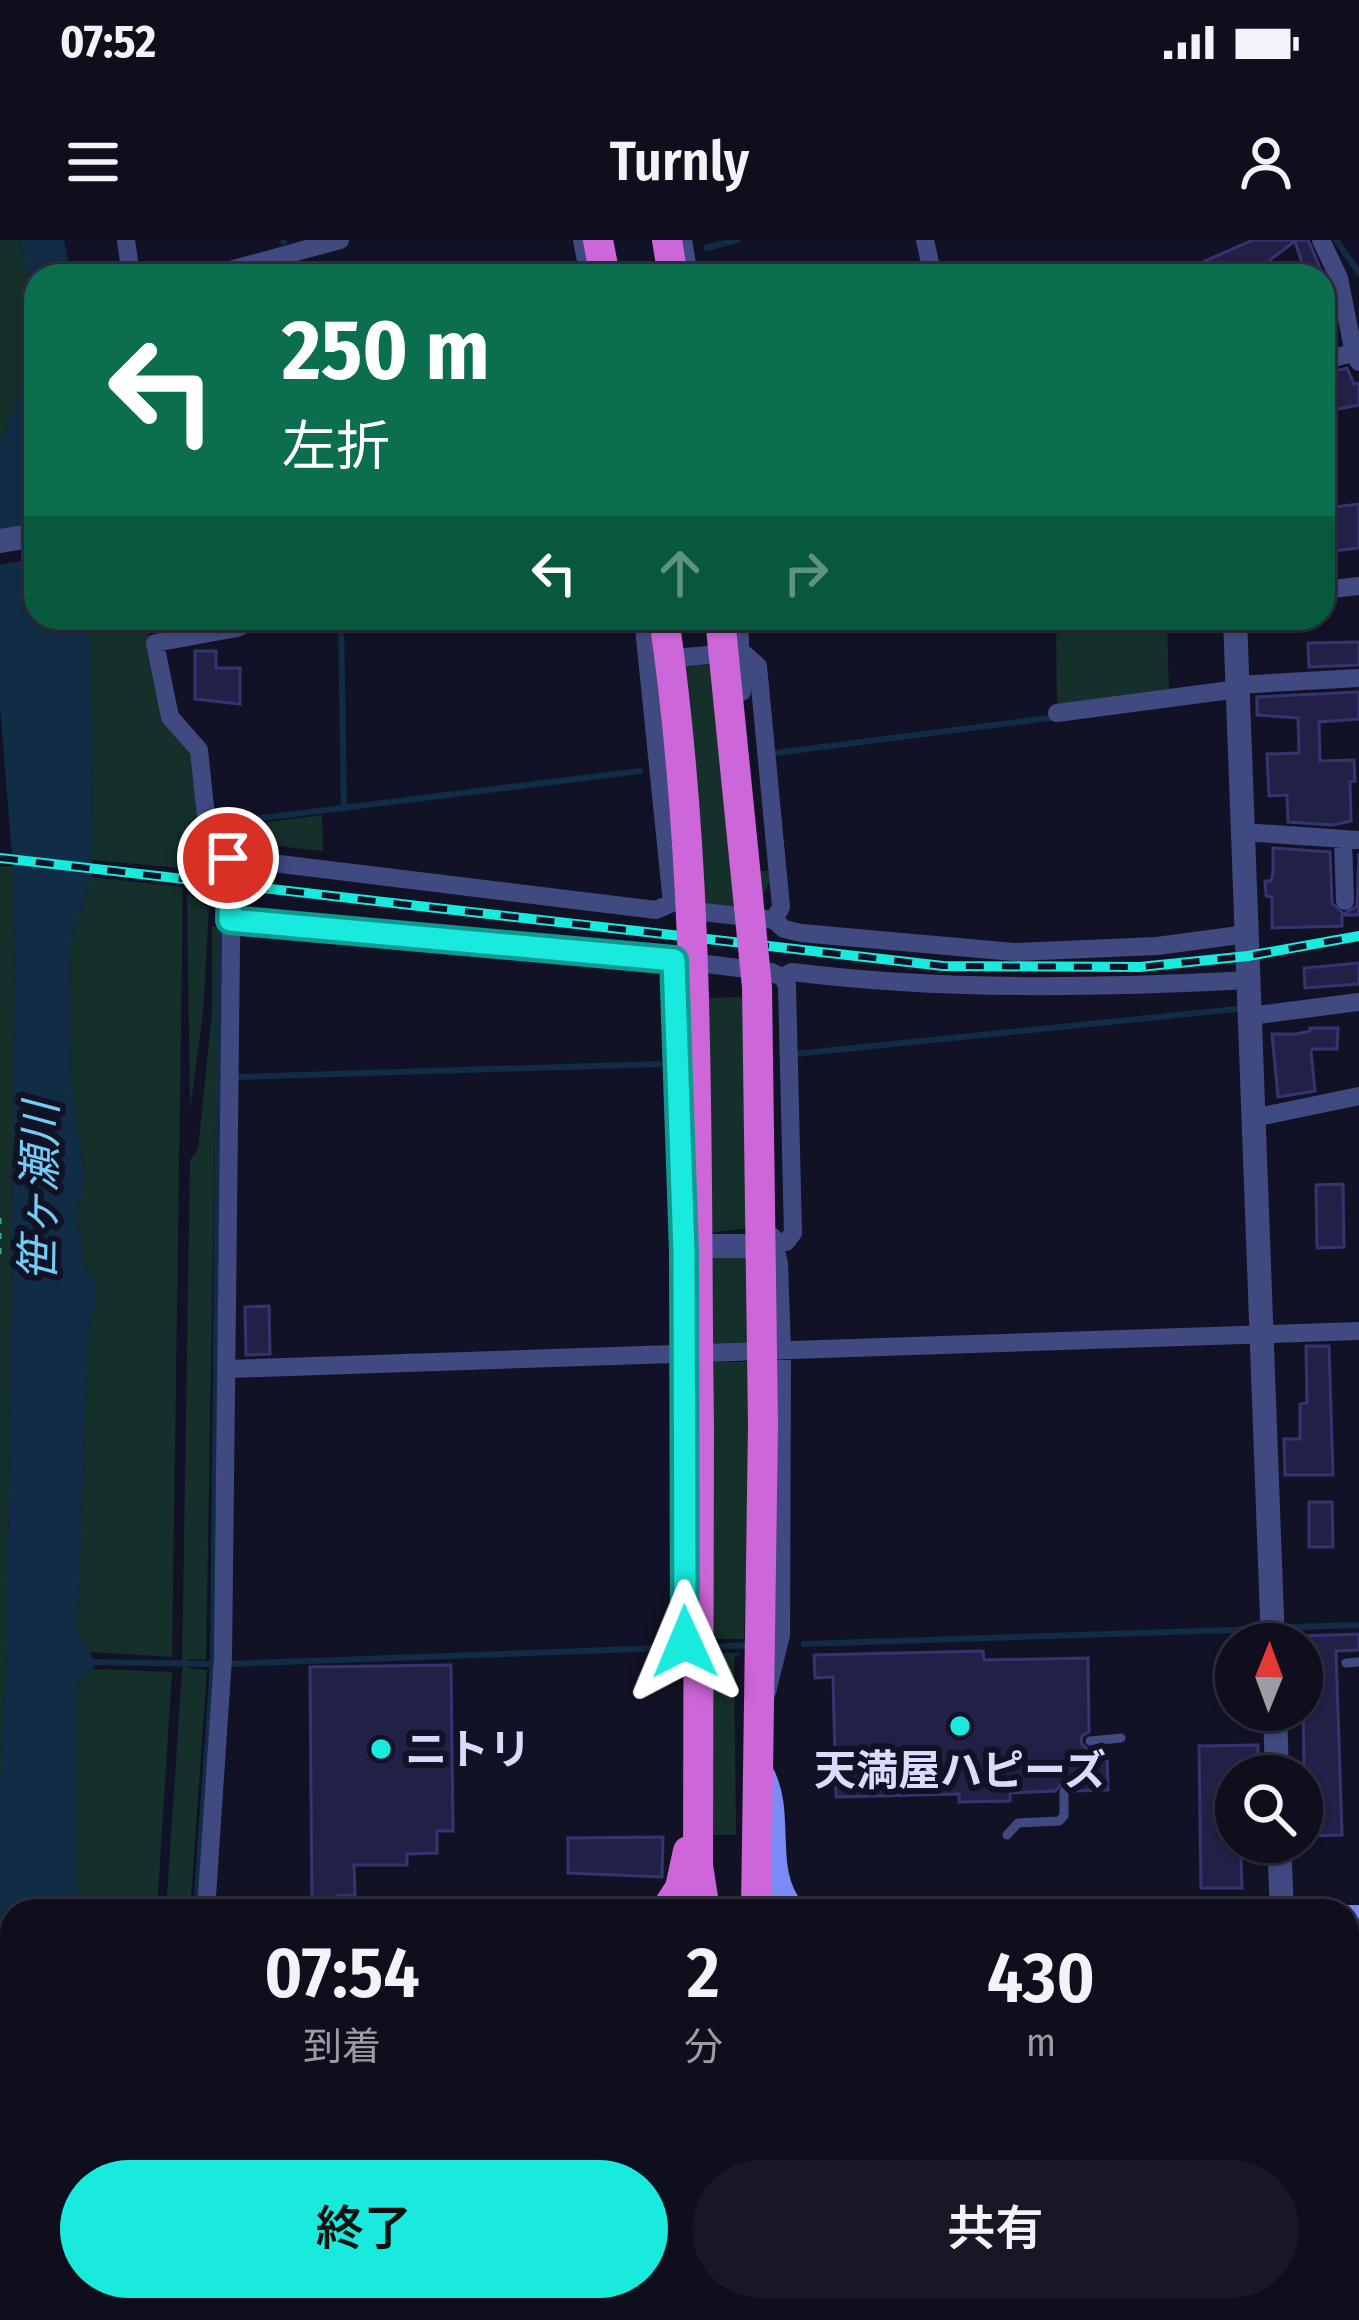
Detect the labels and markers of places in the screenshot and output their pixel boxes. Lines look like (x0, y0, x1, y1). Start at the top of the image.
pin (177, 807, 279, 909)
marker: 天満屋ハピーズ (947, 1713, 973, 1739)
place label: ニトリ (405, 1725, 531, 1775)
marker: ニトリ (368, 1736, 394, 1762)
place label: 天満屋ハピーズ (814, 1746, 1106, 1796)

